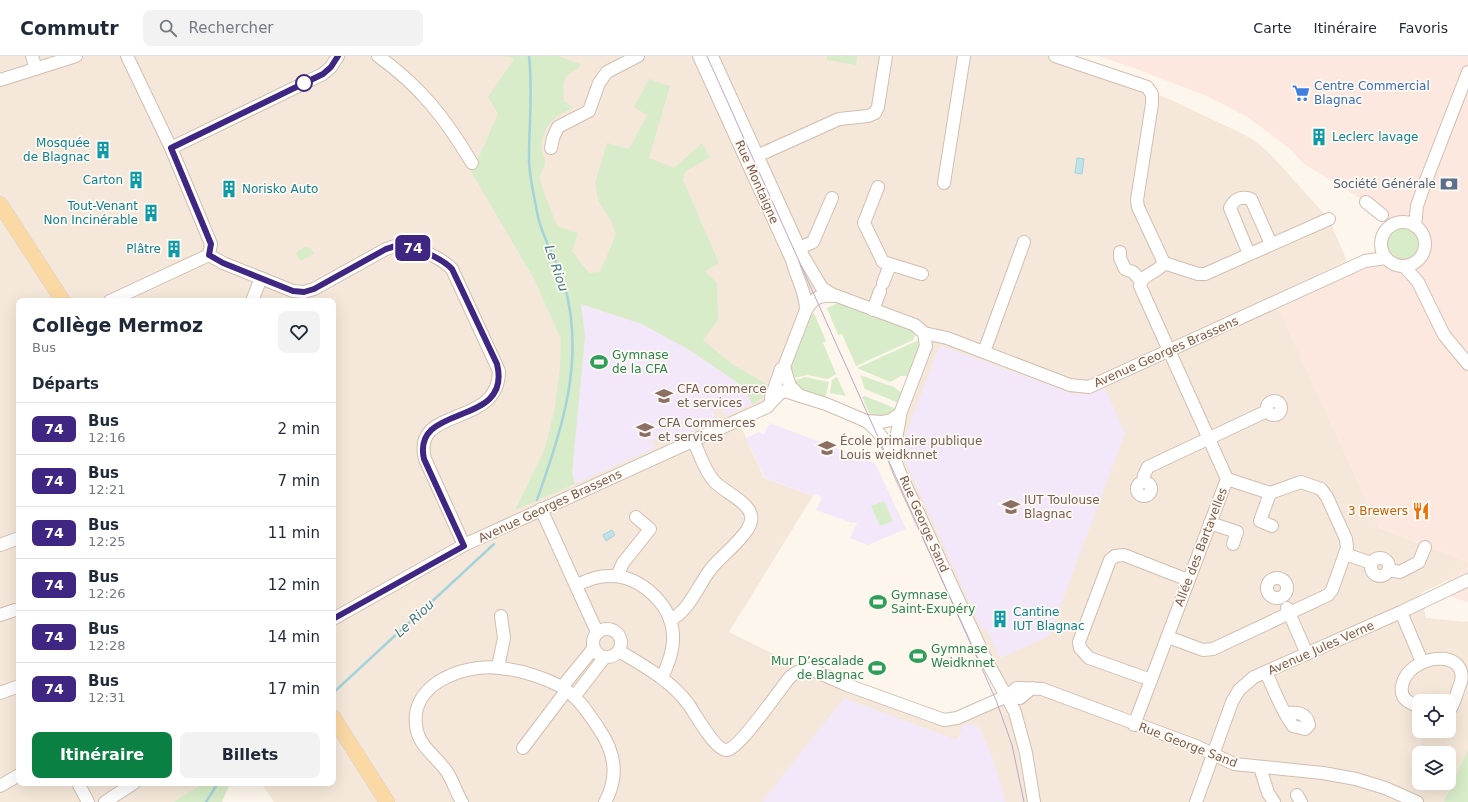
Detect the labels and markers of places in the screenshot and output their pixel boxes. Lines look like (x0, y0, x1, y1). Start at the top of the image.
unlabelled marker (295, 74, 313, 92)
place label: Centre Commercial Blagnac (1314, 79, 1430, 107)
supermarket icon: Centre Commercial Blagnac (1291, 83, 1311, 103)
building icon: Leclerc lavage (1309, 127, 1329, 147)
place label: Leclerc lavage (1332, 130, 1418, 144)
place label: Mosquée de Blagnac (23, 136, 90, 164)
building icon: Mosquée de Blagnac (93, 140, 113, 160)
building icon: Carton (126, 170, 146, 190)
place label: Carton (83, 173, 123, 187)
bank icon: Société Générale (1439, 174, 1459, 194)
place label: Société Générale (1333, 177, 1436, 191)
building icon: Norisko Auto (219, 179, 239, 199)
place label: Norisko Auto (242, 182, 318, 196)
place label: Tout-Venant Non Incinérable (44, 199, 138, 227)
building icon: Tout-Venant Non Incinérable (141, 203, 161, 223)
building icon: Plâtre (164, 239, 184, 259)
place label: Plâtre (126, 242, 161, 256)
place label: Gymnase de la CFA (612, 348, 669, 376)
sports icon: Gymnase de la CFA (589, 352, 609, 372)
place label: CFA commerce et services (677, 382, 767, 410)
school or university icon: CFA commerce et services (654, 386, 674, 406)
place label: CFA Commerces et services (658, 416, 756, 444)
school or university icon: CFA Commerces et services (635, 420, 655, 440)
place label: École primaire publique Louis weidknnet (840, 433, 982, 462)
school or university icon: École primaire publique Louis weidknnet (817, 438, 837, 458)
place label: IUT Toulouse Blagnac (1024, 493, 1100, 521)
school or university icon: IUT Toulouse Blagnac (1001, 497, 1021, 517)
restaurant icon: 3 Brewers (1411, 501, 1431, 521)
place label: 3 Brewers (1348, 504, 1408, 518)
place label: Gymnase Saint-Exupéry (891, 588, 975, 616)
sports icon: Gymnase Saint-Exupéry (868, 592, 888, 612)
place label: Cantine IUT Blagnac (1013, 605, 1085, 633)
building icon: Cantine IUT Blagnac (990, 609, 1010, 629)
place label: Gymnase Weidknnet (931, 642, 995, 670)
sports icon: Gymnase Weidknnet (908, 646, 928, 666)
place label: Mur D’escalade de Blagnac (771, 654, 864, 682)
sports icon: Mur D’escalade de Blagnac (867, 658, 887, 678)

